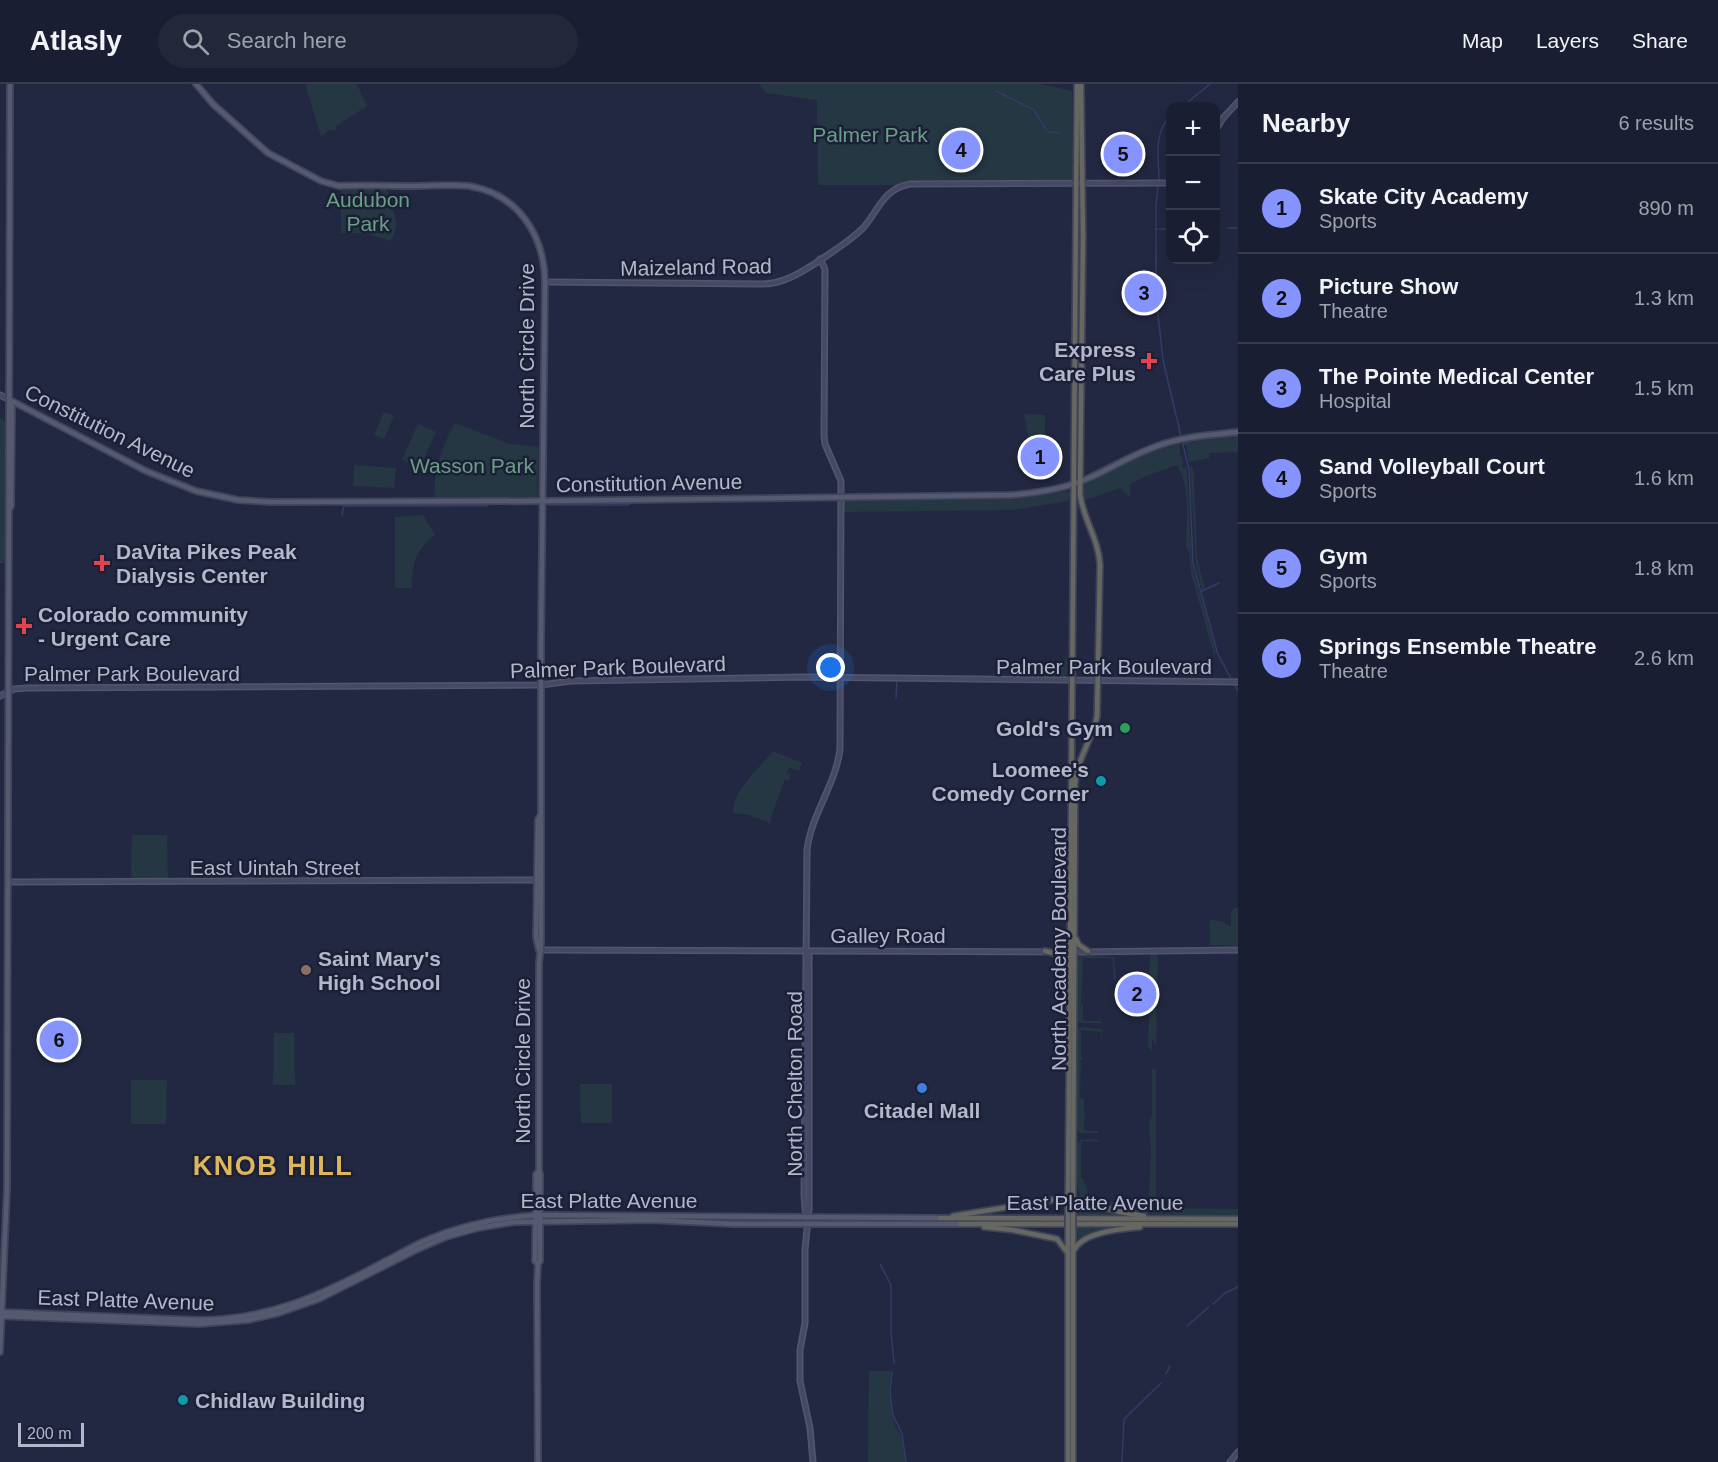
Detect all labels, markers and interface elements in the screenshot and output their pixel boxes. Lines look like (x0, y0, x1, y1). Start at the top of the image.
search box (158, 14, 578, 68)
text: Atlasly (30, 25, 122, 56)
icon: search (179, 25, 212, 58)
text: Search here (227, 28, 347, 53)
text: Map (1462, 29, 1503, 52)
text: Layers (1536, 29, 1599, 52)
text: Share (1632, 29, 1688, 52)
map controls (1166, 102, 1220, 264)
button: + (1166, 102, 1220, 156)
text: Nearby (1262, 108, 1350, 138)
text: 6 results (1618, 112, 1694, 134)
park label: Palmer Park (812, 123, 928, 146)
pin: 4 (942, 128, 980, 172)
pin: 5 (1104, 132, 1142, 176)
button: − (1166, 156, 1220, 210)
text: Skate City Academy (1319, 184, 1529, 209)
park label: Audubon Park (326, 188, 410, 235)
text: 1 (1276, 197, 1287, 219)
text: 890 m (1638, 197, 1694, 219)
button: locate (1166, 210, 1220, 264)
text: Sports (1319, 210, 1377, 232)
street label: Maizeland Road (620, 254, 772, 280)
street label: North Circle Drive (515, 263, 538, 429)
pin: 3 (1124, 270, 1164, 316)
text: Picture Show (1319, 274, 1458, 299)
text: 2 (1276, 287, 1287, 309)
text: 1.3 km (1634, 287, 1694, 309)
text: Theatre (1319, 300, 1388, 322)
place label: Express Care Plus (1039, 338, 1136, 385)
marker: Express Care Plus (1140, 352, 1158, 370)
text: The Pointe Medical Center (1319, 364, 1594, 389)
text: 3 (1276, 377, 1287, 399)
text: 1.5 km (1634, 377, 1694, 399)
street label: Constitution Avenue (21, 380, 199, 482)
text: Hospital (1319, 390, 1391, 412)
pin: 1 (1020, 434, 1060, 479)
park label: Wasson Park (410, 454, 535, 477)
text: Sand Volleyball Court (1319, 454, 1545, 479)
text: 4 (1276, 467, 1287, 489)
text: 1.6 km (1634, 467, 1694, 489)
street label: Constitution Avenue (556, 470, 742, 496)
text: Sports (1319, 480, 1377, 502)
place label: DaVita Pikes Peak Dialysis Center (116, 540, 297, 587)
text: Gym (1319, 544, 1368, 569)
marker: DaVita Pikes Peak Dialysis Center (93, 554, 111, 572)
text: 5 (1276, 557, 1287, 579)
text: 1.8 km (1634, 557, 1694, 579)
text: Sports (1319, 570, 1377, 592)
place label: Colorado community - Urgent Care (38, 603, 248, 650)
marker: Colorado community - Urgent Care (15, 617, 33, 635)
text: Springs Ensemble Theatre (1319, 634, 1597, 659)
text: 6 (1276, 647, 1287, 669)
text: 2.6 km (1634, 647, 1694, 669)
street label: Palmer Park Boulevard (510, 652, 726, 682)
your location (816, 653, 845, 682)
street label: Palmer Park Boulevard (996, 655, 1212, 678)
text: Theatre (1319, 660, 1388, 682)
street label: Palmer Park Boulevard (24, 662, 240, 685)
place label: Gold's Gym (996, 717, 1113, 740)
marker: Gold's Gym (1118, 721, 1132, 735)
place label: Loomee's Comedy Corner (931, 758, 1089, 805)
marker: Loomee's Comedy Corner (1094, 774, 1108, 788)
street label: North Academy Boulevard (1047, 827, 1070, 1071)
street label: East Uintah Street (190, 856, 360, 879)
street label: Galley Road (830, 924, 946, 947)
place label: Saint Mary's High School (318, 947, 441, 994)
marker: Saint Mary's High School (299, 963, 313, 977)
pin: 2 (1118, 972, 1156, 1016)
street label: North Circle Drive (511, 978, 534, 1144)
street label: North Chelton Road (783, 991, 806, 1177)
pin: 6 (40, 1018, 78, 1062)
marker: Citadel Mall (915, 1081, 929, 1095)
place label: Citadel Mall (864, 1099, 980, 1122)
district label: KNOB HILL (193, 1151, 353, 1181)
street label: East Platte Avenue (520, 1189, 698, 1212)
street label: East Platte Avenue (1006, 1191, 1184, 1214)
street label: East Platte Avenue (37, 1285, 215, 1315)
place label: Chidlaw Building (195, 1389, 365, 1412)
marker: Chidlaw Building (176, 1393, 190, 1407)
scale bar (18, 1420, 84, 1448)
text: 200 m (27, 1425, 71, 1442)

